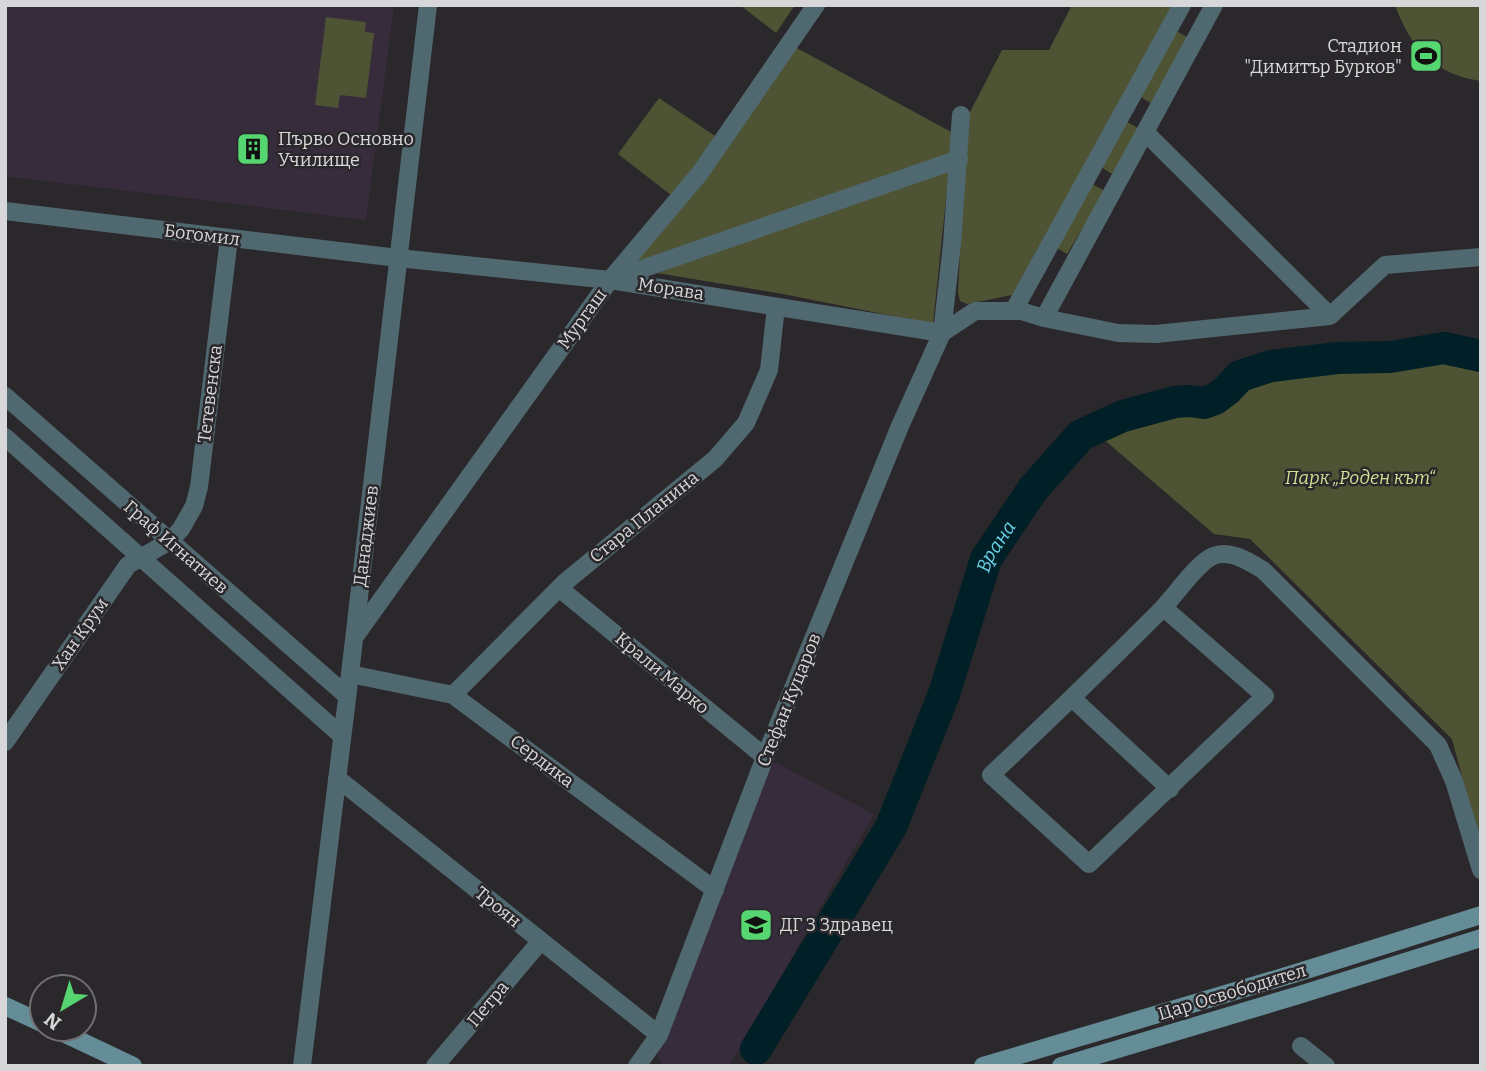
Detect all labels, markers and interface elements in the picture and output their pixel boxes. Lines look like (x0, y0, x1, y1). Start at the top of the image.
place label: Стадион "Димитър Бурков" (1244, 35, 1402, 78)
sports icon: Стадион "Димитър Бурков" (1407, 37, 1445, 75)
place label: Първо Основно Училище (278, 128, 414, 171)
building icon: Първо Основно Училище (234, 130, 272, 168)
street label: Богомил (163, 219, 241, 251)
street label: Морава (636, 273, 706, 305)
street label: Мургаш (553, 284, 611, 354)
street label: Тетевенска (193, 343, 227, 444)
street label: Стара Планина (585, 466, 703, 568)
park label: Парк „Роден кът“ (1285, 467, 1436, 489)
street label: Данаджиев (349, 484, 383, 588)
street label: Граф Игнатиев (119, 496, 233, 598)
water label: Врана (972, 516, 1021, 575)
street label: Хан Крум (47, 594, 113, 674)
street label: Крали Марко (610, 627, 714, 719)
street label: Стефан Куцаров (752, 630, 826, 770)
street label: Сердика (506, 730, 578, 792)
street label: Троян (471, 882, 526, 932)
school or university icon: ДГ 3 Здравец (737, 906, 775, 944)
place label: ДГ 3 Здравец (780, 914, 893, 936)
street label: Цар Освободител (1155, 959, 1309, 1025)
north arrow (28, 973, 98, 1043)
street label: Петра (463, 976, 514, 1031)
text: N (40, 1007, 66, 1035)

